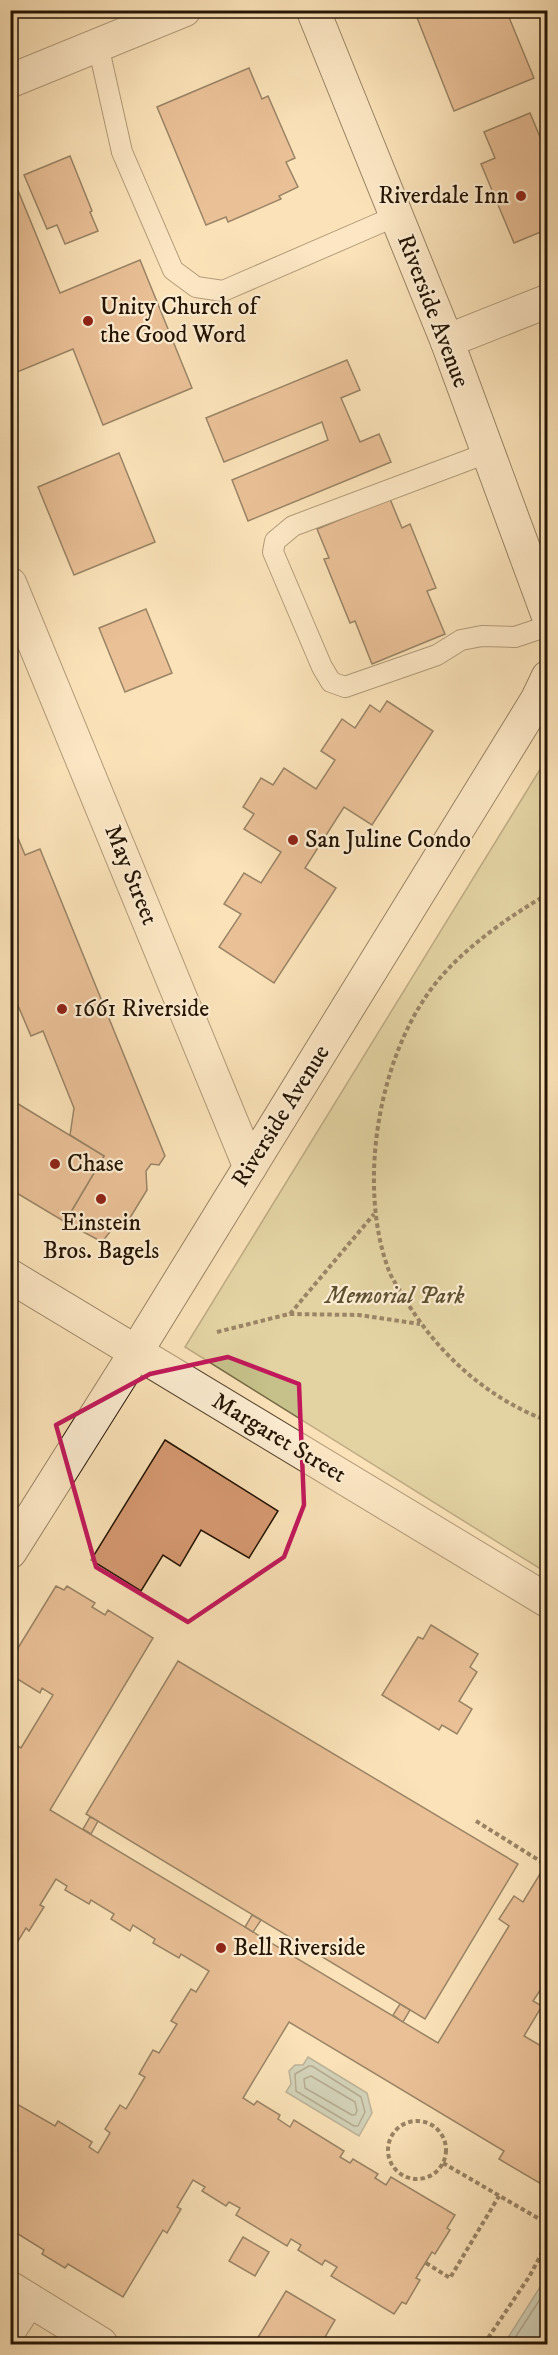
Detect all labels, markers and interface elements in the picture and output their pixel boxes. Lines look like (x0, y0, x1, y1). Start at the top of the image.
place label: Riverdale Inn (378, 181, 509, 211)
marker: Riverdale Inn (514, 189, 528, 203)
street label: Riverside Avenue (390, 230, 476, 392)
place label: Unity Church of the Good Word (100, 292, 260, 350)
marker: Unity Church of the Good Word (81, 314, 95, 328)
street label: May Street (97, 821, 165, 930)
place label: San Juline Condo (305, 825, 471, 855)
marker: San Juline Condo (286, 833, 300, 847)
place label: 1661 Riverside (74, 994, 209, 1024)
marker: 1661 Riverside (55, 1002, 69, 1016)
street label: Riverside Avenue (225, 1039, 337, 1193)
place label: Chase (67, 1149, 124, 1179)
marker: Chase (48, 1157, 62, 1171)
marker: Einstein Bros. Bagels (94, 1192, 108, 1206)
place label: Einstein Bros. Bagels (43, 1208, 159, 1266)
park label: Memorial Park (323, 1281, 465, 1311)
street label: Margaret Street (206, 1386, 352, 1490)
place label: Bell Riverside (233, 1933, 365, 1963)
marker: Bell Riverside (214, 1941, 228, 1955)

